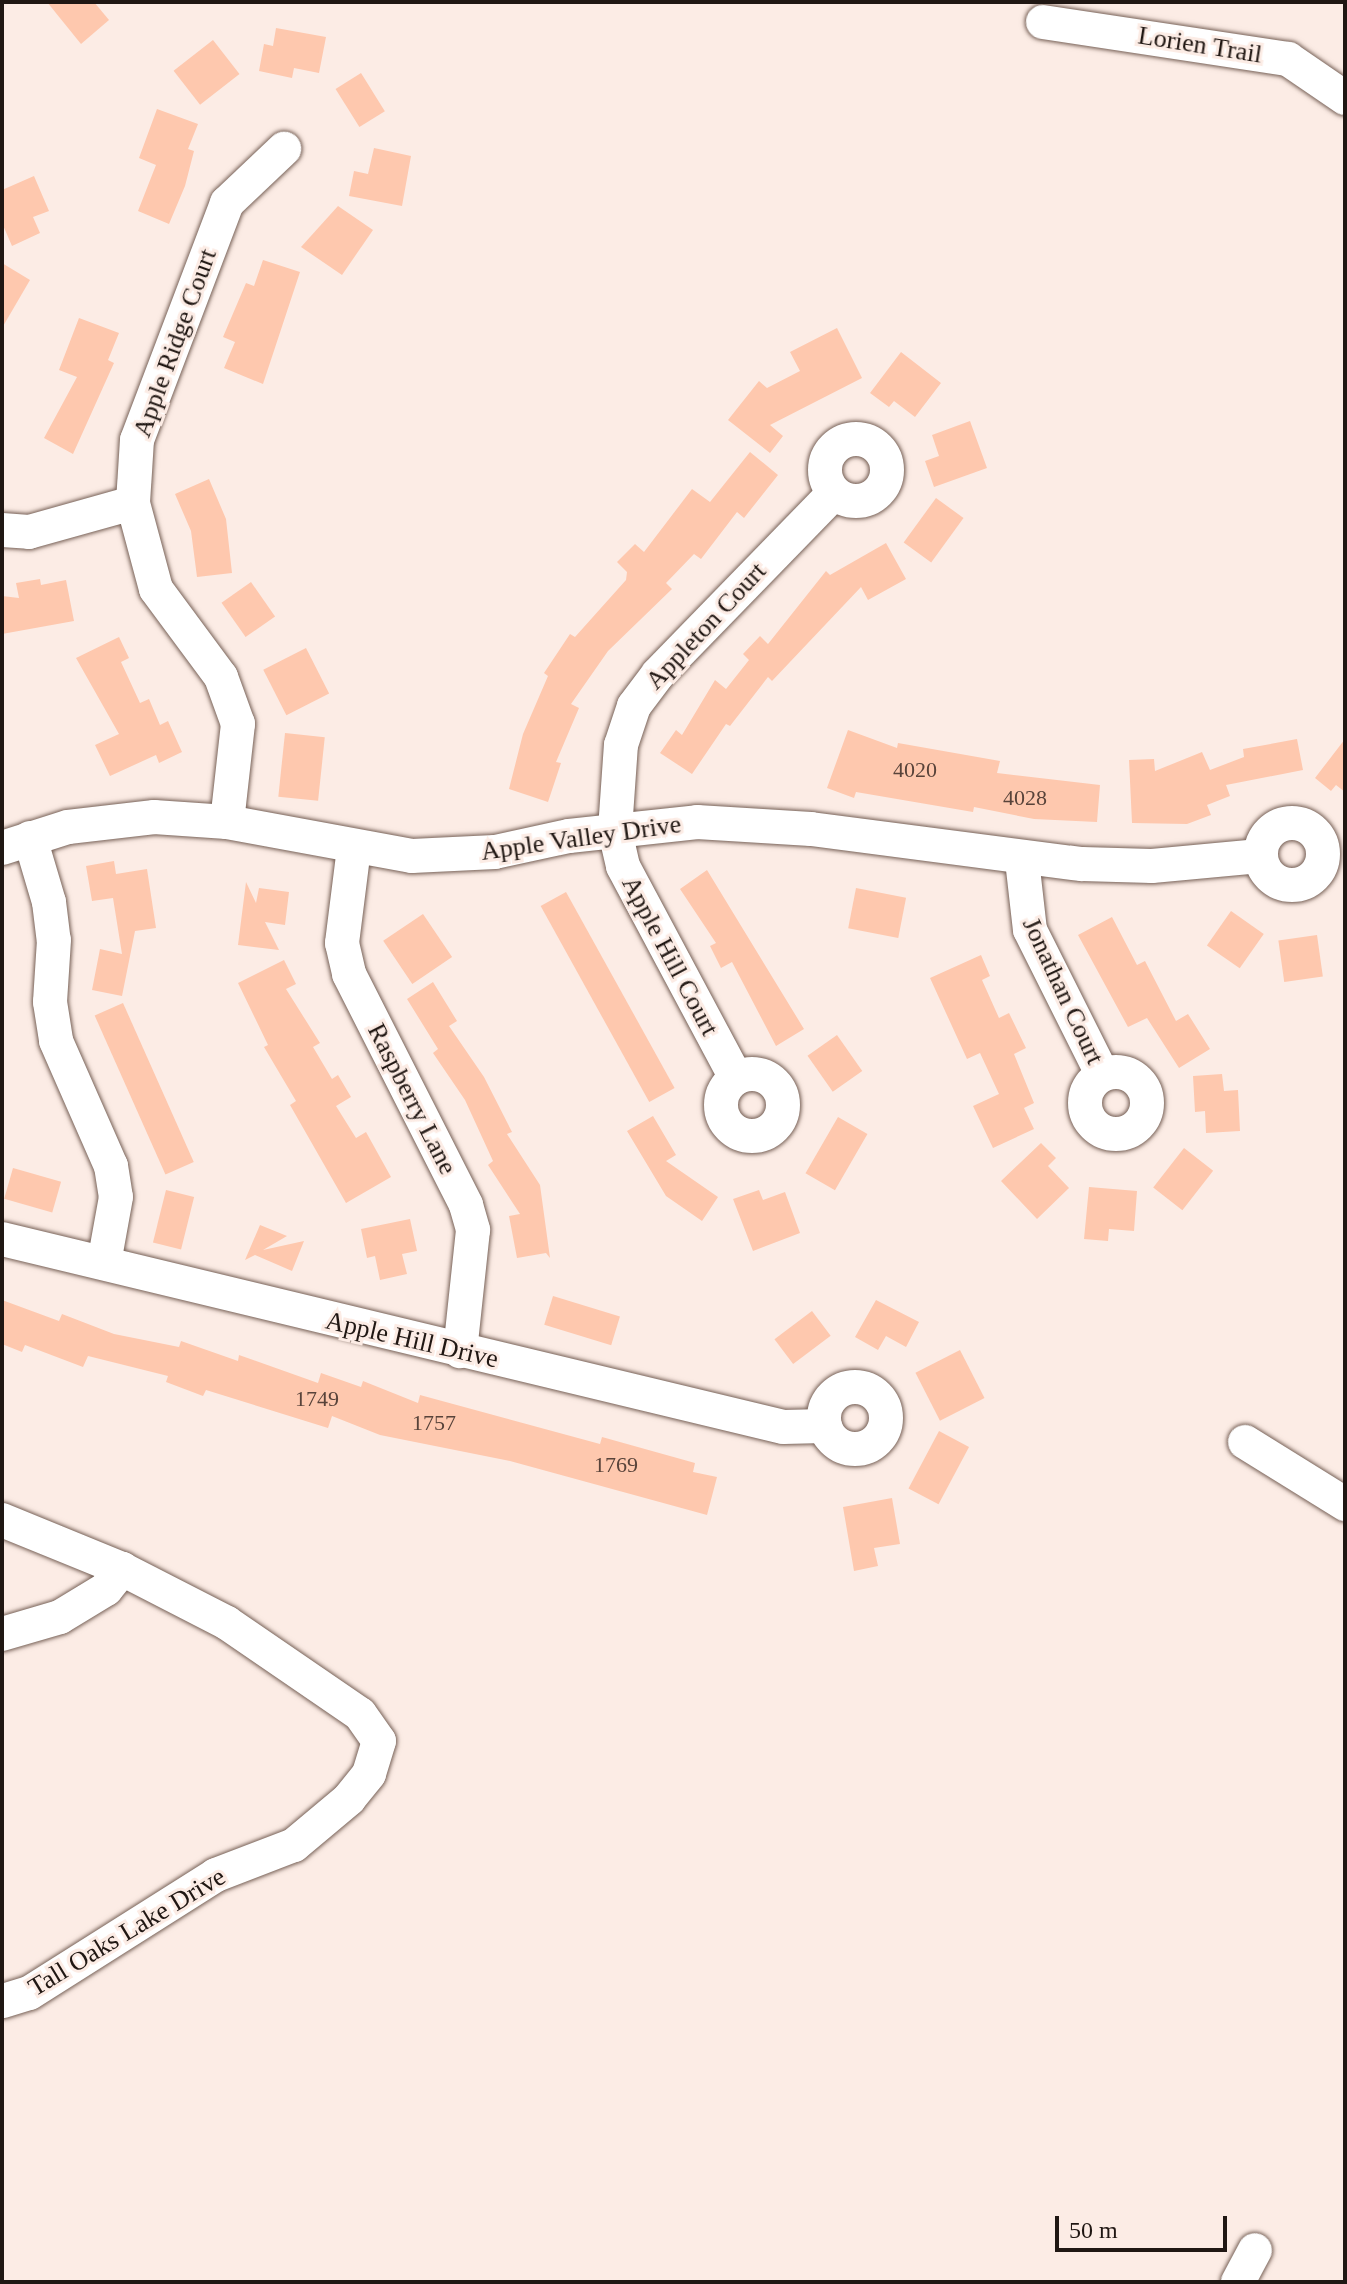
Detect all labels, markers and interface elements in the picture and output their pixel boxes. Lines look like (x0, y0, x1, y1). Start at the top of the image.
street label: Lorien Trail (1136, 20, 1264, 70)
street label: Apple Ridge Court (127, 245, 223, 441)
street label: Appleton Court (639, 556, 773, 696)
house number: 4020 (893, 757, 937, 783)
house number: 4028 (1003, 785, 1047, 811)
street label: Apple Valley Drive (479, 808, 683, 868)
street label: Apple Hill Court (615, 871, 725, 1041)
street label: Jonathan Court (1015, 913, 1111, 1069)
street label: Raspberry Lane (361, 1018, 463, 1180)
street label: Apple Hill Drive (323, 1305, 501, 1375)
house number: 1749 (295, 1386, 339, 1412)
house number: 1757 (412, 1410, 456, 1436)
house number: 1769 (594, 1452, 638, 1478)
street label: Tall Oaks Lake Drive (23, 1861, 231, 2003)
scale bar (1059, 2200, 1231, 2250)
text: 50 m (1069, 2217, 1118, 2243)

